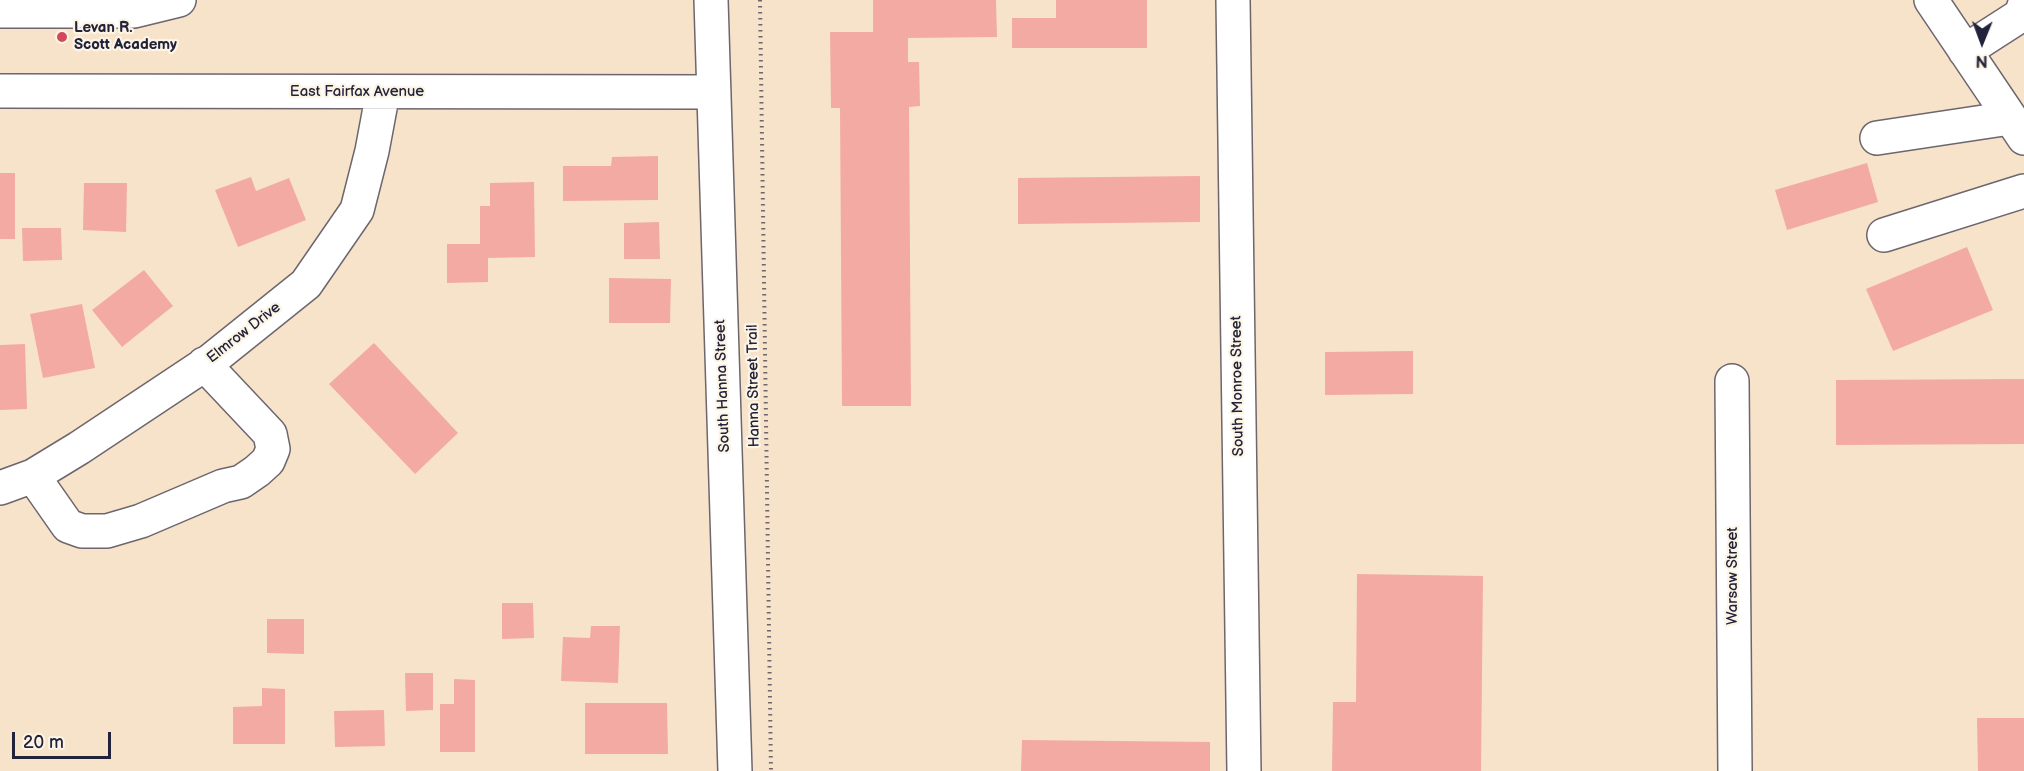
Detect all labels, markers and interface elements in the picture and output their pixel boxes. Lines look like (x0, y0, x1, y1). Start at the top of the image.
north arrow (1952, 12, 2012, 72)
place label: Levan R. Scott Academy (74, 19, 177, 54)
marker: Levan R. Scott Academy (55, 30, 69, 44)
text: N (1975, 51, 1988, 70)
street label: East Fairfax Avenue (290, 83, 424, 101)
street label: Elmrow Drive (204, 299, 284, 367)
street label: South Monroe Street (1228, 316, 1248, 456)
street label: South Hanna Street (712, 319, 734, 453)
street label: Hanna Street Trail (744, 324, 764, 448)
street label: Warsaw Street (1724, 527, 1742, 625)
scale bar (15, 720, 114, 758)
text: 20 m (23, 732, 64, 753)

